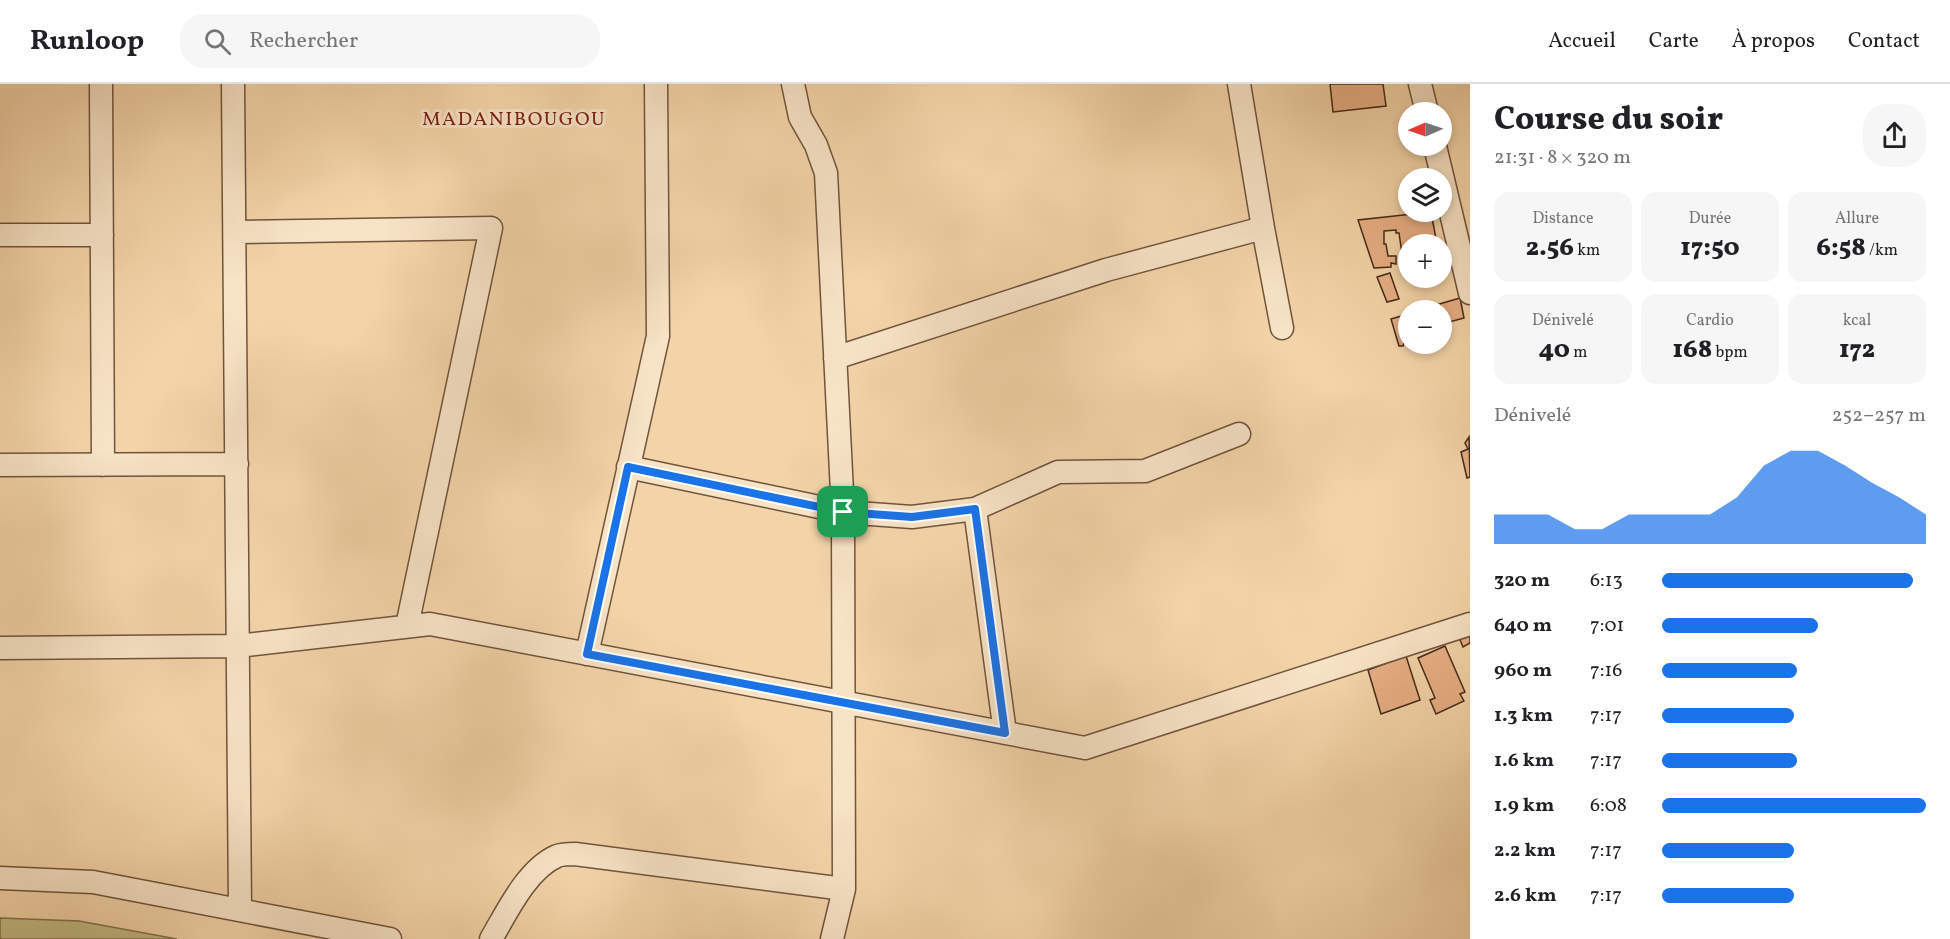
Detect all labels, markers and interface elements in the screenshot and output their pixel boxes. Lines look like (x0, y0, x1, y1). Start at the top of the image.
search box (180, 14, 600, 68)
text: Runloop (30, 22, 144, 61)
icon: search (201, 25, 234, 58)
text: Rechercher (249, 26, 358, 57)
text: Accueil (1548, 27, 1616, 56)
text: Carte (1649, 27, 1699, 56)
text: À propos (1732, 27, 1815, 56)
text: Contact (1848, 27, 1920, 56)
text: Course du soir (1494, 98, 1723, 144)
north arrow (1398, 102, 1452, 156)
map controls (1398, 102, 1452, 354)
button: share (1863, 104, 1926, 167)
district label: MADANIBOUGOU (422, 106, 606, 134)
text: 21:31 · 8 × 320 m (1494, 144, 1631, 172)
button: layers (1398, 168, 1452, 222)
text: Distance (1532, 208, 1594, 230)
text: Durée (1689, 208, 1731, 230)
text: Allure (1835, 208, 1879, 230)
text: 2.56 (1526, 230, 1574, 266)
text: 17:50 (1680, 230, 1740, 266)
text: 6:58 (1816, 230, 1866, 266)
button: + (1398, 234, 1452, 288)
text: km (1574, 240, 1600, 262)
text: /km (1866, 240, 1898, 262)
button: − (1398, 300, 1452, 354)
text: Dénivelé (1532, 310, 1594, 332)
text: Cardio (1686, 310, 1734, 332)
text: kcal (1843, 310, 1871, 332)
text: 40 (1539, 332, 1570, 368)
text: 168 (1672, 332, 1712, 368)
text: 172 (1839, 332, 1875, 368)
text: m (1570, 342, 1587, 364)
text: bpm (1712, 342, 1748, 364)
text: Dénivelé (1494, 402, 1571, 430)
text: 252–257 m (1832, 402, 1926, 430)
pin (817, 486, 868, 537)
icon: arrive (826, 495, 859, 528)
text: 320 m (1494, 567, 1550, 595)
text: 6:13 (1590, 567, 1623, 595)
text: 640 m (1494, 612, 1552, 640)
text: 7:01 (1590, 612, 1624, 640)
text: 960 m (1494, 657, 1552, 685)
text: 7:16 (1590, 657, 1622, 685)
text: 1.3 km (1494, 702, 1553, 730)
text: 7:17 (1590, 702, 1622, 730)
text: 1.6 km (1494, 747, 1554, 775)
text: 7:17 (1590, 747, 1622, 775)
text: 1.9 km (1494, 792, 1554, 820)
text: 6:08 (1590, 792, 1627, 820)
text: 2.2 km (1494, 837, 1556, 865)
text: 7:17 (1590, 837, 1622, 865)
text: 2.6 km (1494, 882, 1557, 910)
text: 7:17 (1590, 882, 1622, 910)

